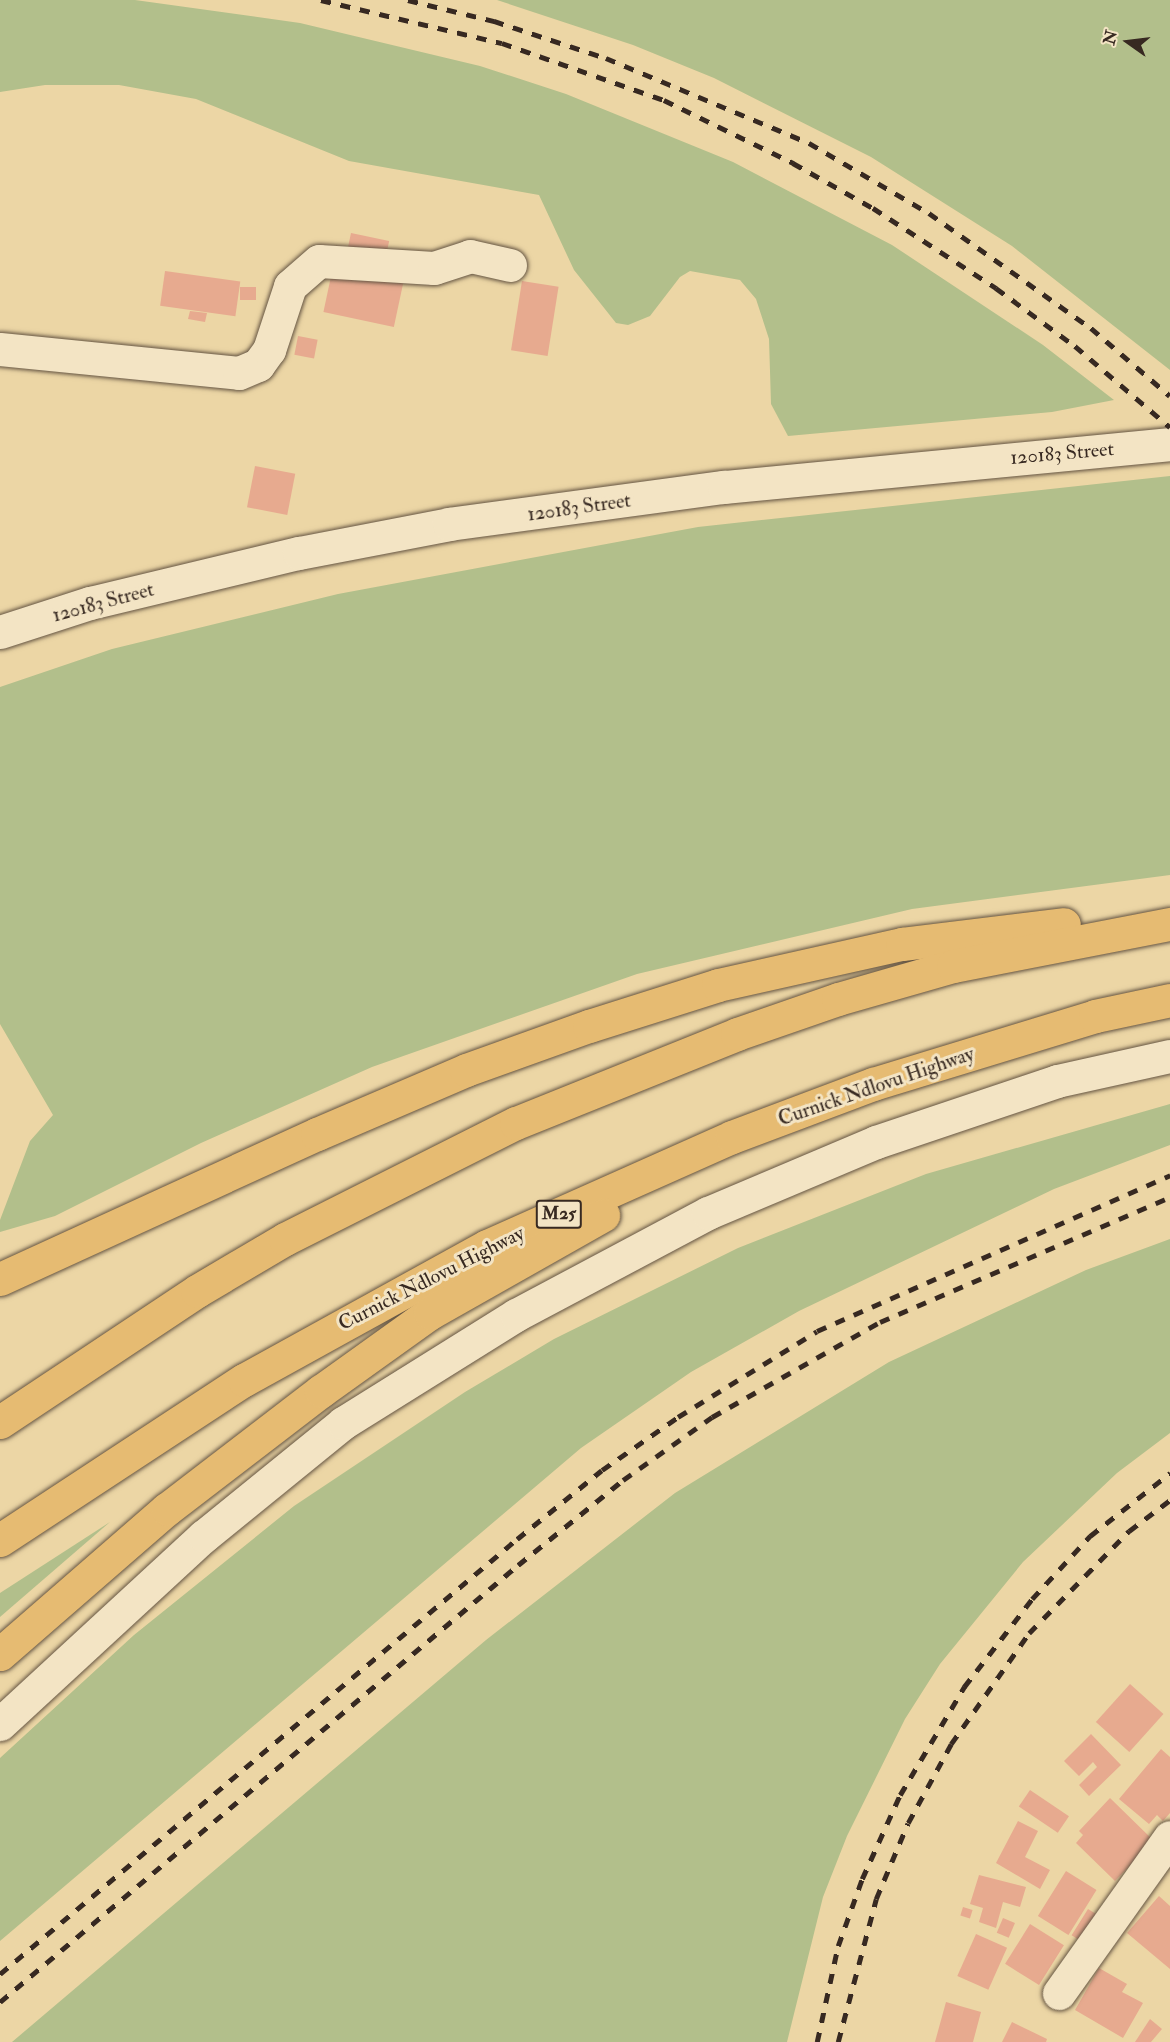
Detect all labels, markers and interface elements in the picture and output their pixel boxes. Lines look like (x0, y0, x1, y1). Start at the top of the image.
north arrow (1098, 12, 1158, 72)
text: N (1099, 28, 1122, 47)
street label: 120183 Street (1009, 437, 1115, 469)
street label: 120183 Street (526, 488, 632, 526)
street label: 120183 Street (50, 577, 156, 627)
street label: Curnick Ndlovu Highway (775, 1041, 977, 1131)
road number: M25 (535, 1199, 583, 1229)
street label: Curnick Ndlovu Highway (334, 1221, 528, 1335)

